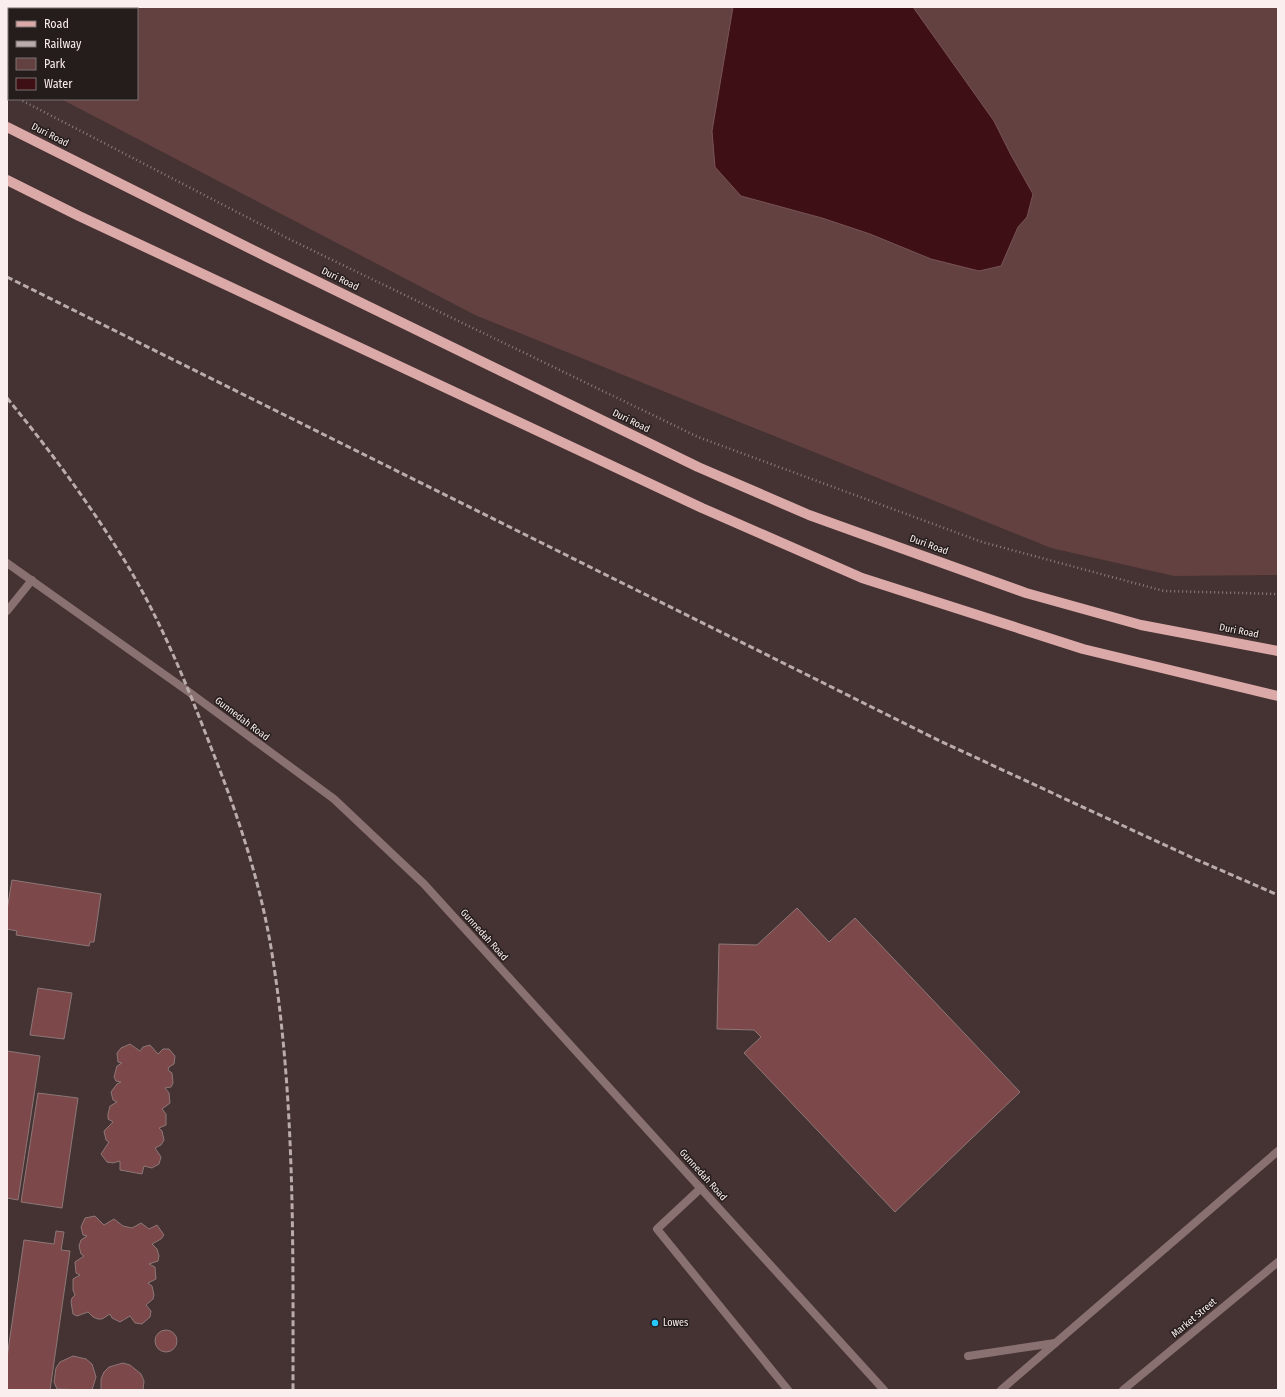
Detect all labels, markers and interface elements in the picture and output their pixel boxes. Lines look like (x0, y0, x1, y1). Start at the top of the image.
legend (8, 8, 138, 100)
text: Road (44, 17, 69, 31)
text: Railway (44, 37, 82, 51)
text: Park (44, 57, 66, 71)
text: Water (44, 77, 73, 91)
street label: Duri Road (29, 121, 71, 149)
street label: Duri Road (319, 265, 361, 293)
street label: Duri Road (610, 407, 652, 435)
street label: Duri Road (908, 532, 950, 558)
street label: Duri Road (1218, 621, 1260, 641)
street label: Gunnedah Road (212, 695, 272, 743)
street label: Gunnedah Road (458, 907, 510, 963)
street label: Gunnedah Road (677, 1147, 729, 1203)
street label: Market Street (1169, 1295, 1220, 1340)
place label: Lowes (663, 1317, 688, 1329)
marker: Lowes (650, 1318, 660, 1328)

